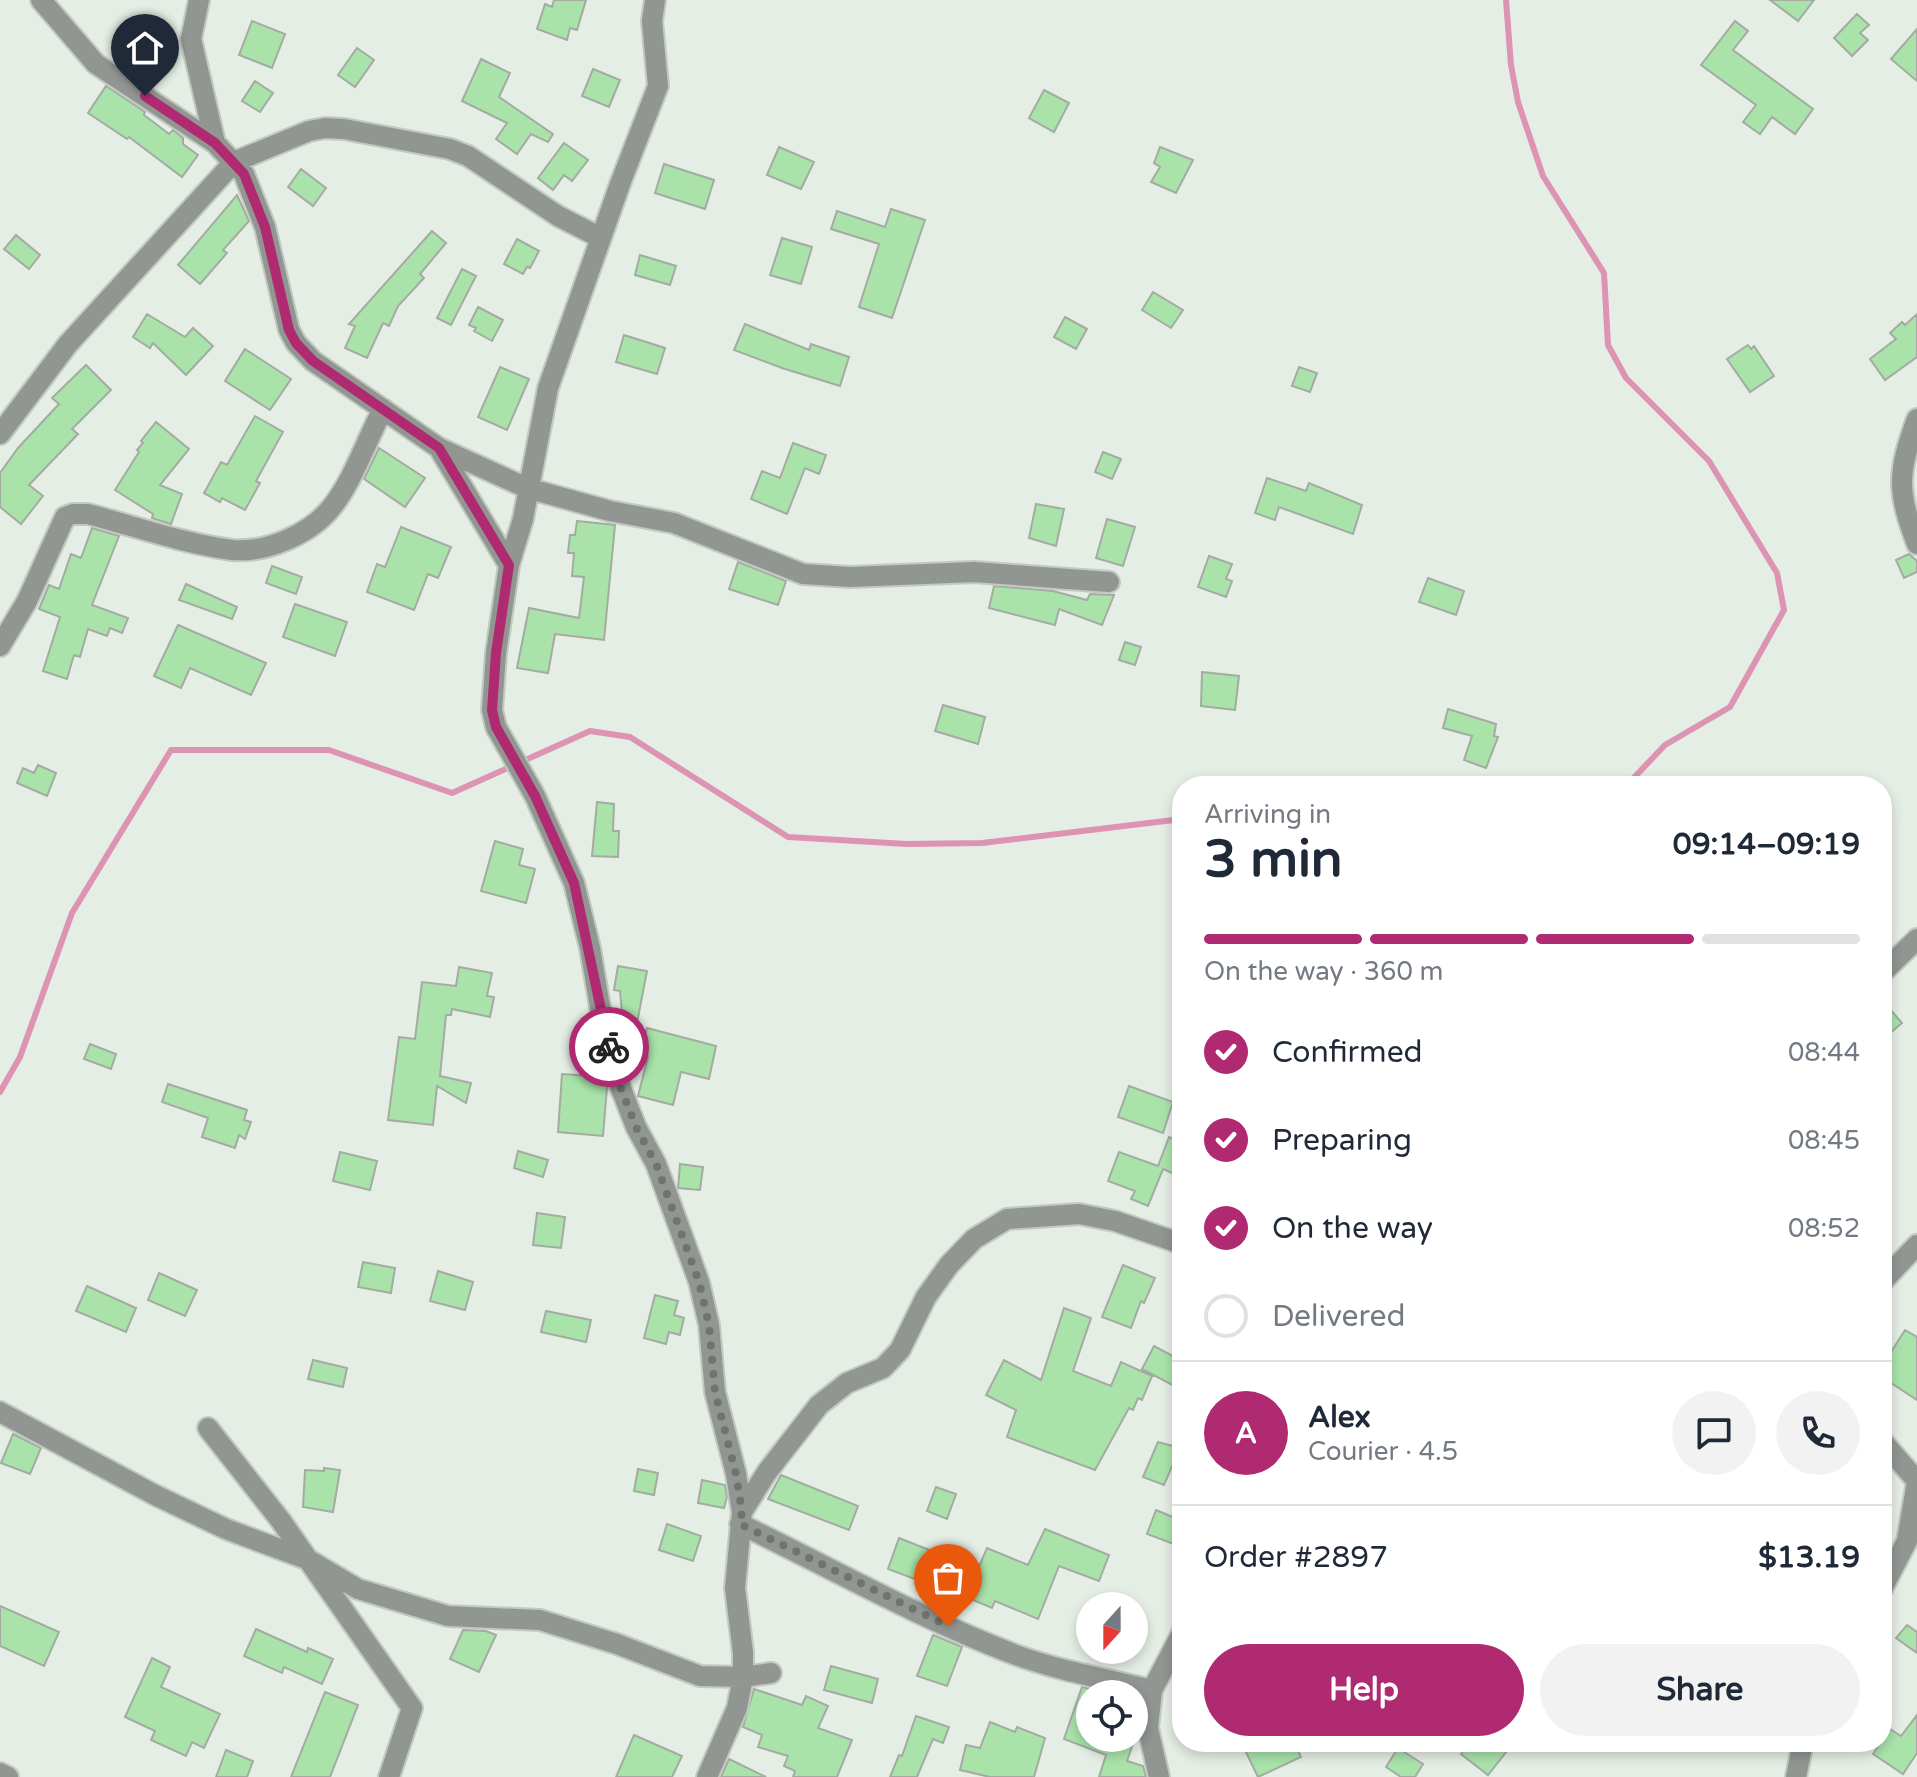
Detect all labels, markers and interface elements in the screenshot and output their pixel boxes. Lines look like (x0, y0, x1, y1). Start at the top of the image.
pin (111, 14.0, 179, 96)
icon: home (123, 26, 167, 70)
text: Arriving in (1204, 799, 1331, 830)
text: 09:14–09:19 (1673, 826, 1860, 863)
text: 3 min (1204, 828, 1343, 891)
text: On the way · 360 m (1204, 956, 1443, 987)
courier (569, 1007, 649, 1087)
icon: bike (587, 1025, 631, 1069)
icon: check (1204, 1030, 1248, 1074)
text: Confirmed (1272, 1034, 1423, 1071)
text: 08:44 (1788, 1037, 1860, 1068)
icon: check (1204, 1118, 1248, 1162)
text: Preparing (1272, 1122, 1412, 1159)
text: 08:45 (1788, 1125, 1860, 1156)
icon: check (1204, 1206, 1248, 1250)
text: On the way (1272, 1210, 1433, 1247)
text: 08:52 (1788, 1213, 1860, 1244)
text: Delivered (1272, 1298, 1406, 1335)
button: chat (1672, 1391, 1756, 1475)
button: phone (1776, 1391, 1860, 1475)
text: Alex (1308, 1399, 1371, 1436)
text: A (1235, 1415, 1257, 1452)
text: Courier · 4.5 (1308, 1436, 1458, 1467)
text: Order #2897 (1204, 1539, 1388, 1576)
text: $13.19 (1758, 1539, 1860, 1576)
pin (914, 1544, 982, 1626)
icon: bag (926, 1556, 970, 1600)
north arrow (1076, 1592, 1148, 1664)
map controls (1076, 1592, 1148, 1752)
button: Help (1204, 1644, 1524, 1736)
button: Share (1540, 1644, 1860, 1736)
button: locate (1076, 1680, 1148, 1752)

